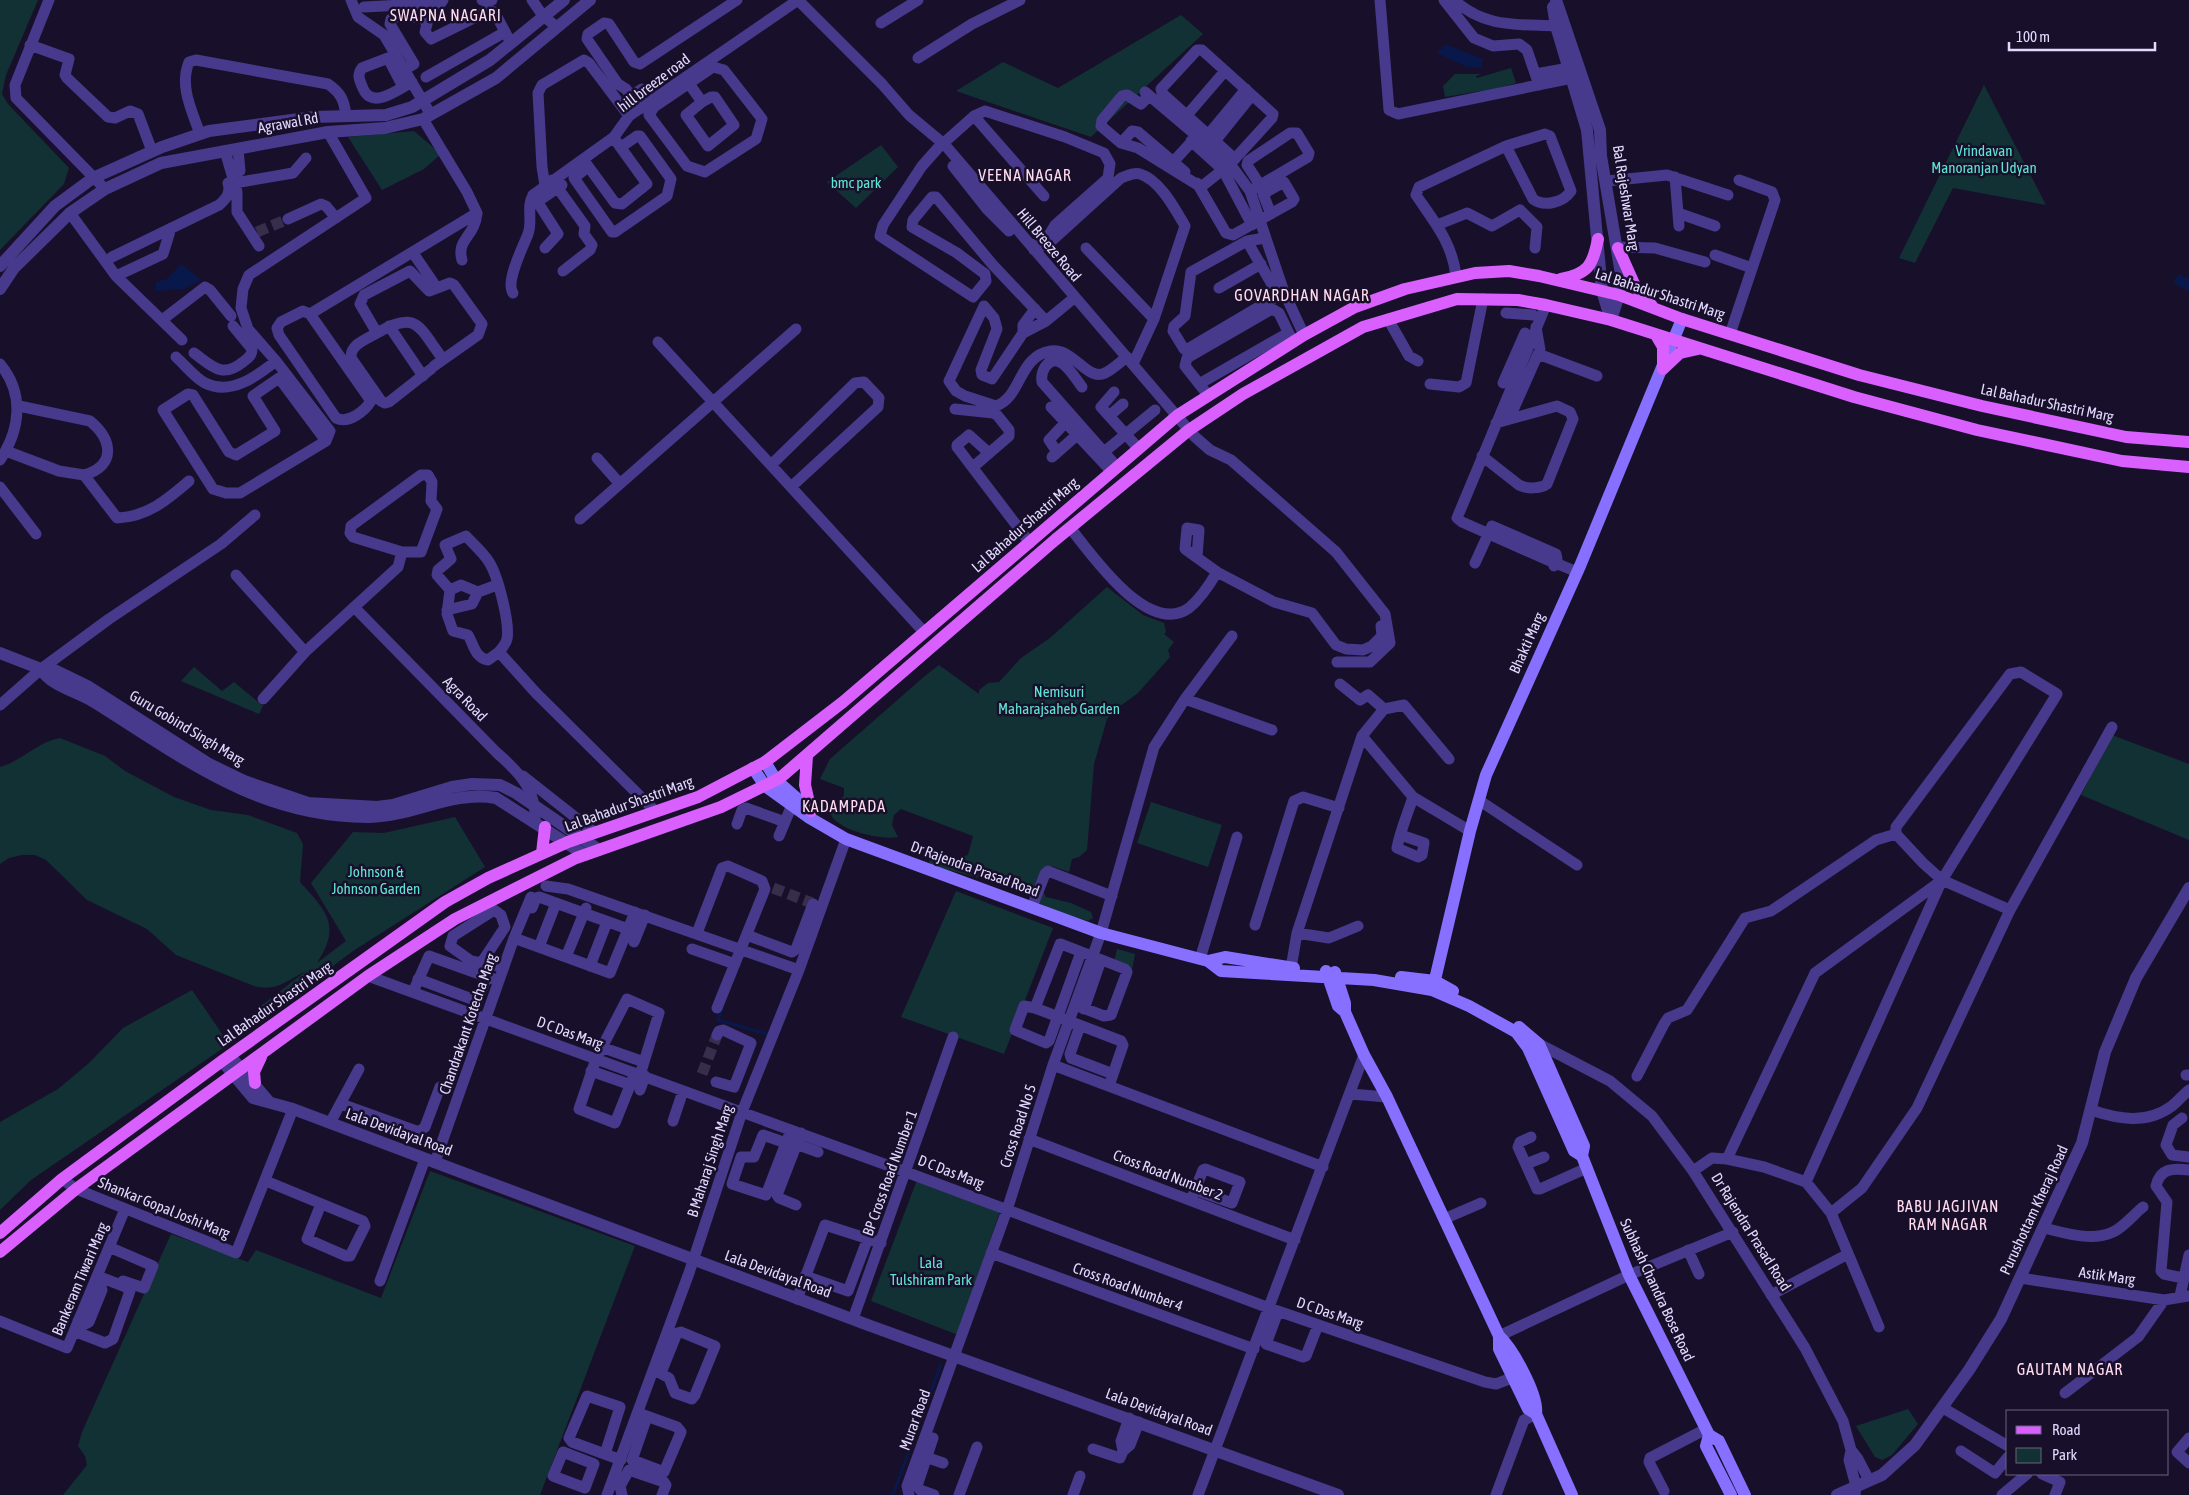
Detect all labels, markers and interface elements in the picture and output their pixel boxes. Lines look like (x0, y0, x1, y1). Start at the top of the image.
district label: SWAPNA NAGARI (390, 6, 502, 24)
scale bar (2009, 20, 2155, 52)
text: 100 m (2016, 28, 2050, 45)
street label: hill breeze road (614, 50, 693, 115)
street label: Agrawal Rd (256, 109, 320, 136)
park label: Vrindavan Manoranjan Udyan (1931, 142, 2037, 176)
street label: Bal Rajeshwar Marg (1610, 144, 1643, 253)
district label: VEENA NAGAR (978, 166, 1072, 184)
park label: bmc park (831, 174, 882, 191)
street label: Hill Breeze Road (1014, 205, 1085, 285)
street label: Lal Bahadur Shastri Marg (1593, 264, 1728, 323)
district label: GOVARDHAN NAGAR (1234, 286, 1370, 304)
street label: Lal Bahadur Shastri Marg (1979, 380, 2116, 425)
street label: Lal Bahadur Shastri Marg (968, 473, 1082, 575)
street label: Bhakti Marg (1506, 609, 1548, 676)
street label: Agra Road (440, 673, 491, 725)
park label: Nemisuri Maharajsaheb Garden (998, 683, 1120, 717)
street label: Guru Gobind Singh Marg (127, 687, 248, 769)
street label: Lal Bahadur Shastri Marg (562, 772, 696, 835)
district label: KADAMPADA (802, 797, 886, 815)
street label: Dr Rajendra Prasad Road (909, 837, 1042, 900)
park label: Johnson & Johnson Garden (332, 863, 420, 897)
street label: Chandrakant Kotecha Marg (435, 951, 500, 1097)
street label: Lal Bahadur Shastri Marg (214, 957, 336, 1049)
street label: D C Das Marg (535, 1013, 606, 1053)
street label: Cross Road No 5 (996, 1082, 1039, 1170)
street label: B Maharaj Singh Marg (683, 1102, 736, 1219)
street label: Lala Devidayal Road (344, 1104, 455, 1159)
street label: BP Cross Road Number 1 (859, 1108, 920, 1238)
street label: Purushottam Kheraj Road (1996, 1142, 2071, 1277)
street label: Cross Road Number 2 (1111, 1146, 1225, 1203)
street label: D C Das Marg (916, 1151, 987, 1192)
street label: Dr Rajendra Prasad Road (1708, 1170, 1795, 1294)
street label: Shankar Gopal Joshi Marg (96, 1173, 233, 1242)
district label: BABU JAGJIVAN RAM NAGAR (1896, 1197, 2000, 1233)
street label: Subhash Chandra Bose Road (1617, 1216, 1698, 1364)
street label: Bankeram Tiwari Marg (48, 1219, 111, 1338)
street label: Lala Devidayal Road (723, 1246, 834, 1301)
park label: Lala Tulshiram Park (890, 1254, 972, 1288)
street label: Cross Road Number 4 (1071, 1259, 1186, 1314)
street label: Astik Marg (2078, 1263, 2137, 1288)
street label: D C Das Marg (1295, 1293, 1366, 1332)
district label: GAUTAM NAGAR (2017, 1360, 2123, 1378)
street label: Lala Devidayal Road (1104, 1384, 1215, 1439)
street label: Murar Road (896, 1387, 933, 1453)
legend (2006, 1410, 2169, 1475)
text: Road (2052, 1421, 2081, 1438)
text: Park (2052, 1446, 2077, 1463)

